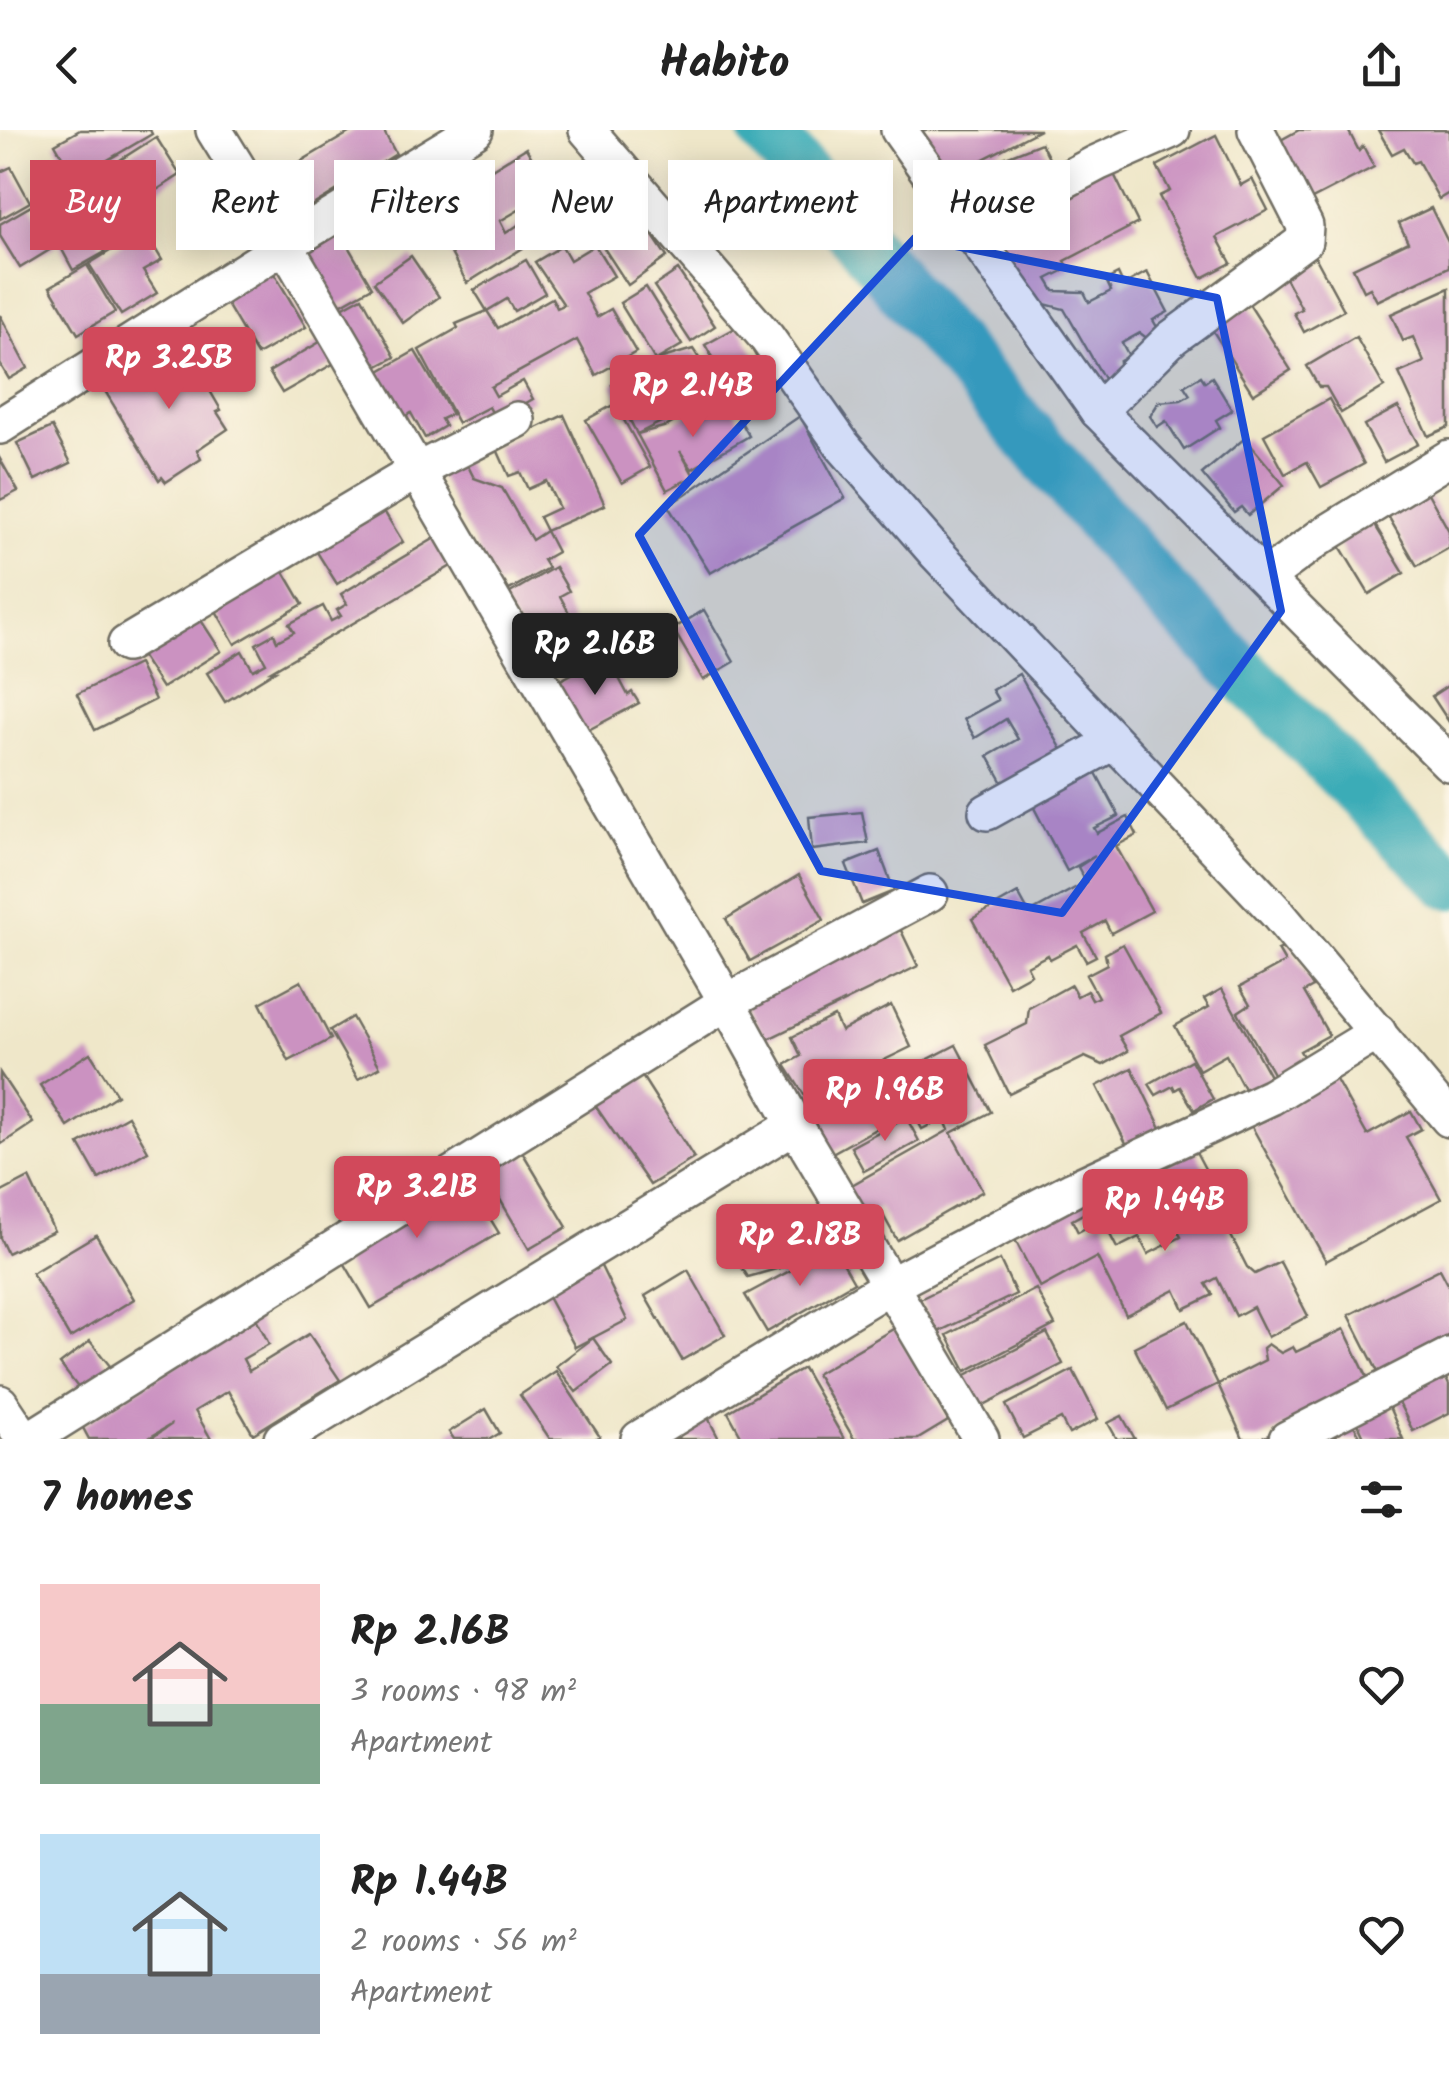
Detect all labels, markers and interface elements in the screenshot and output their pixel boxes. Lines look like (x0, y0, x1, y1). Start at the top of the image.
text: Habito (659, 29, 790, 101)
icon: back (40, 38, 95, 93)
icon: share (1354, 38, 1409, 93)
chip: Buy (30, 160, 156, 250)
chip: Rent (176, 160, 314, 250)
chip: Filters (334, 160, 495, 250)
chip: New (515, 160, 648, 250)
chip: Apartment (668, 160, 893, 250)
chip: House (913, 160, 1070, 250)
pin: Rp 3.25B (66, 327, 272, 412)
text: Rp 3.25B (105, 334, 233, 385)
pin: Rp 2.14B (590, 355, 796, 440)
text: Rp 2.14B (632, 362, 754, 413)
pin: Rp 2.16B (492, 613, 698, 698)
text: Rp 2.16B (534, 620, 656, 671)
pin: Rp 1.96B (782, 1059, 988, 1144)
text: Rp 1.96B (825, 1066, 945, 1117)
pin: Rp 3.21B (314, 1156, 520, 1241)
text: Rp 3.21B (356, 1163, 478, 1214)
pin: Rp 1.44B (1062, 1169, 1268, 1254)
text: Rp 1.44B (1105, 1176, 1225, 1227)
pin: Rp 2.18B (697, 1204, 903, 1289)
text: Rp 2.18B (738, 1211, 862, 1262)
text: 7 homes (40, 1466, 193, 1533)
icon: filters (1354, 1472, 1409, 1527)
text: Rp 2.16B (350, 1600, 510, 1667)
icon: home (120, 1624, 240, 1744)
icon: heart (1354, 1657, 1409, 1712)
text: 3 rooms · 98 m² (350, 1667, 576, 1718)
text: Apartment (350, 1718, 492, 1769)
text: Rp 1.44B (350, 1850, 509, 1917)
icon: home (120, 1874, 240, 1994)
icon: heart (1354, 1907, 1409, 1962)
text: 2 rooms · 56 m² (350, 1917, 577, 1968)
text: Apartment (350, 1968, 492, 2019)

